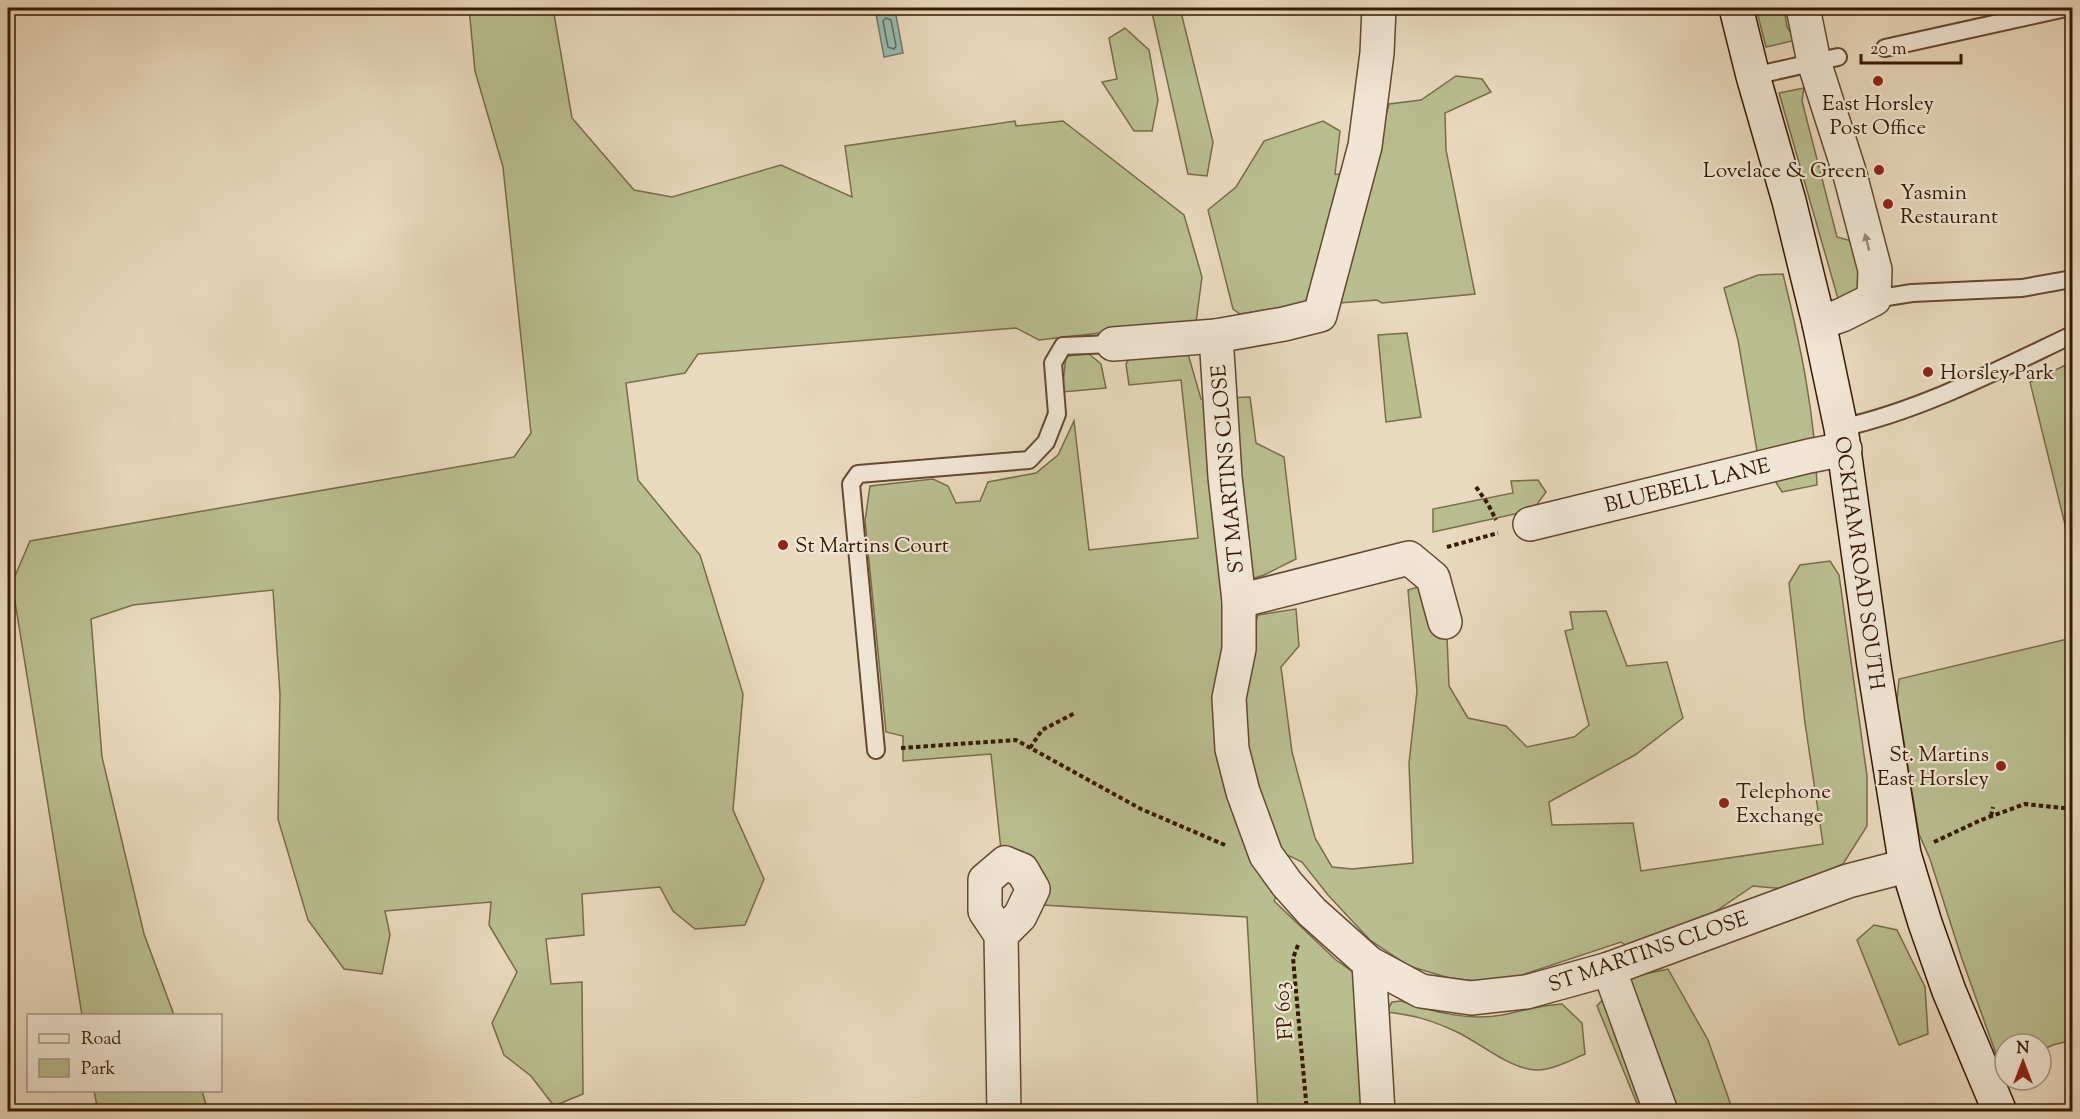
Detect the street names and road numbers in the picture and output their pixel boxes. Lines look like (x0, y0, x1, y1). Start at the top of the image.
street label: ST MARTINS CLOSE (1205, 363, 1253, 574)
street label: OCKHAM ROAD SOUTH (1825, 434, 1891, 692)
street label: BLUEBELL LANE (1601, 452, 1774, 522)
street label: ST MARTINS CLOSE (1545, 905, 1753, 1001)
street label: FP 603 (1268, 981, 1302, 1041)

